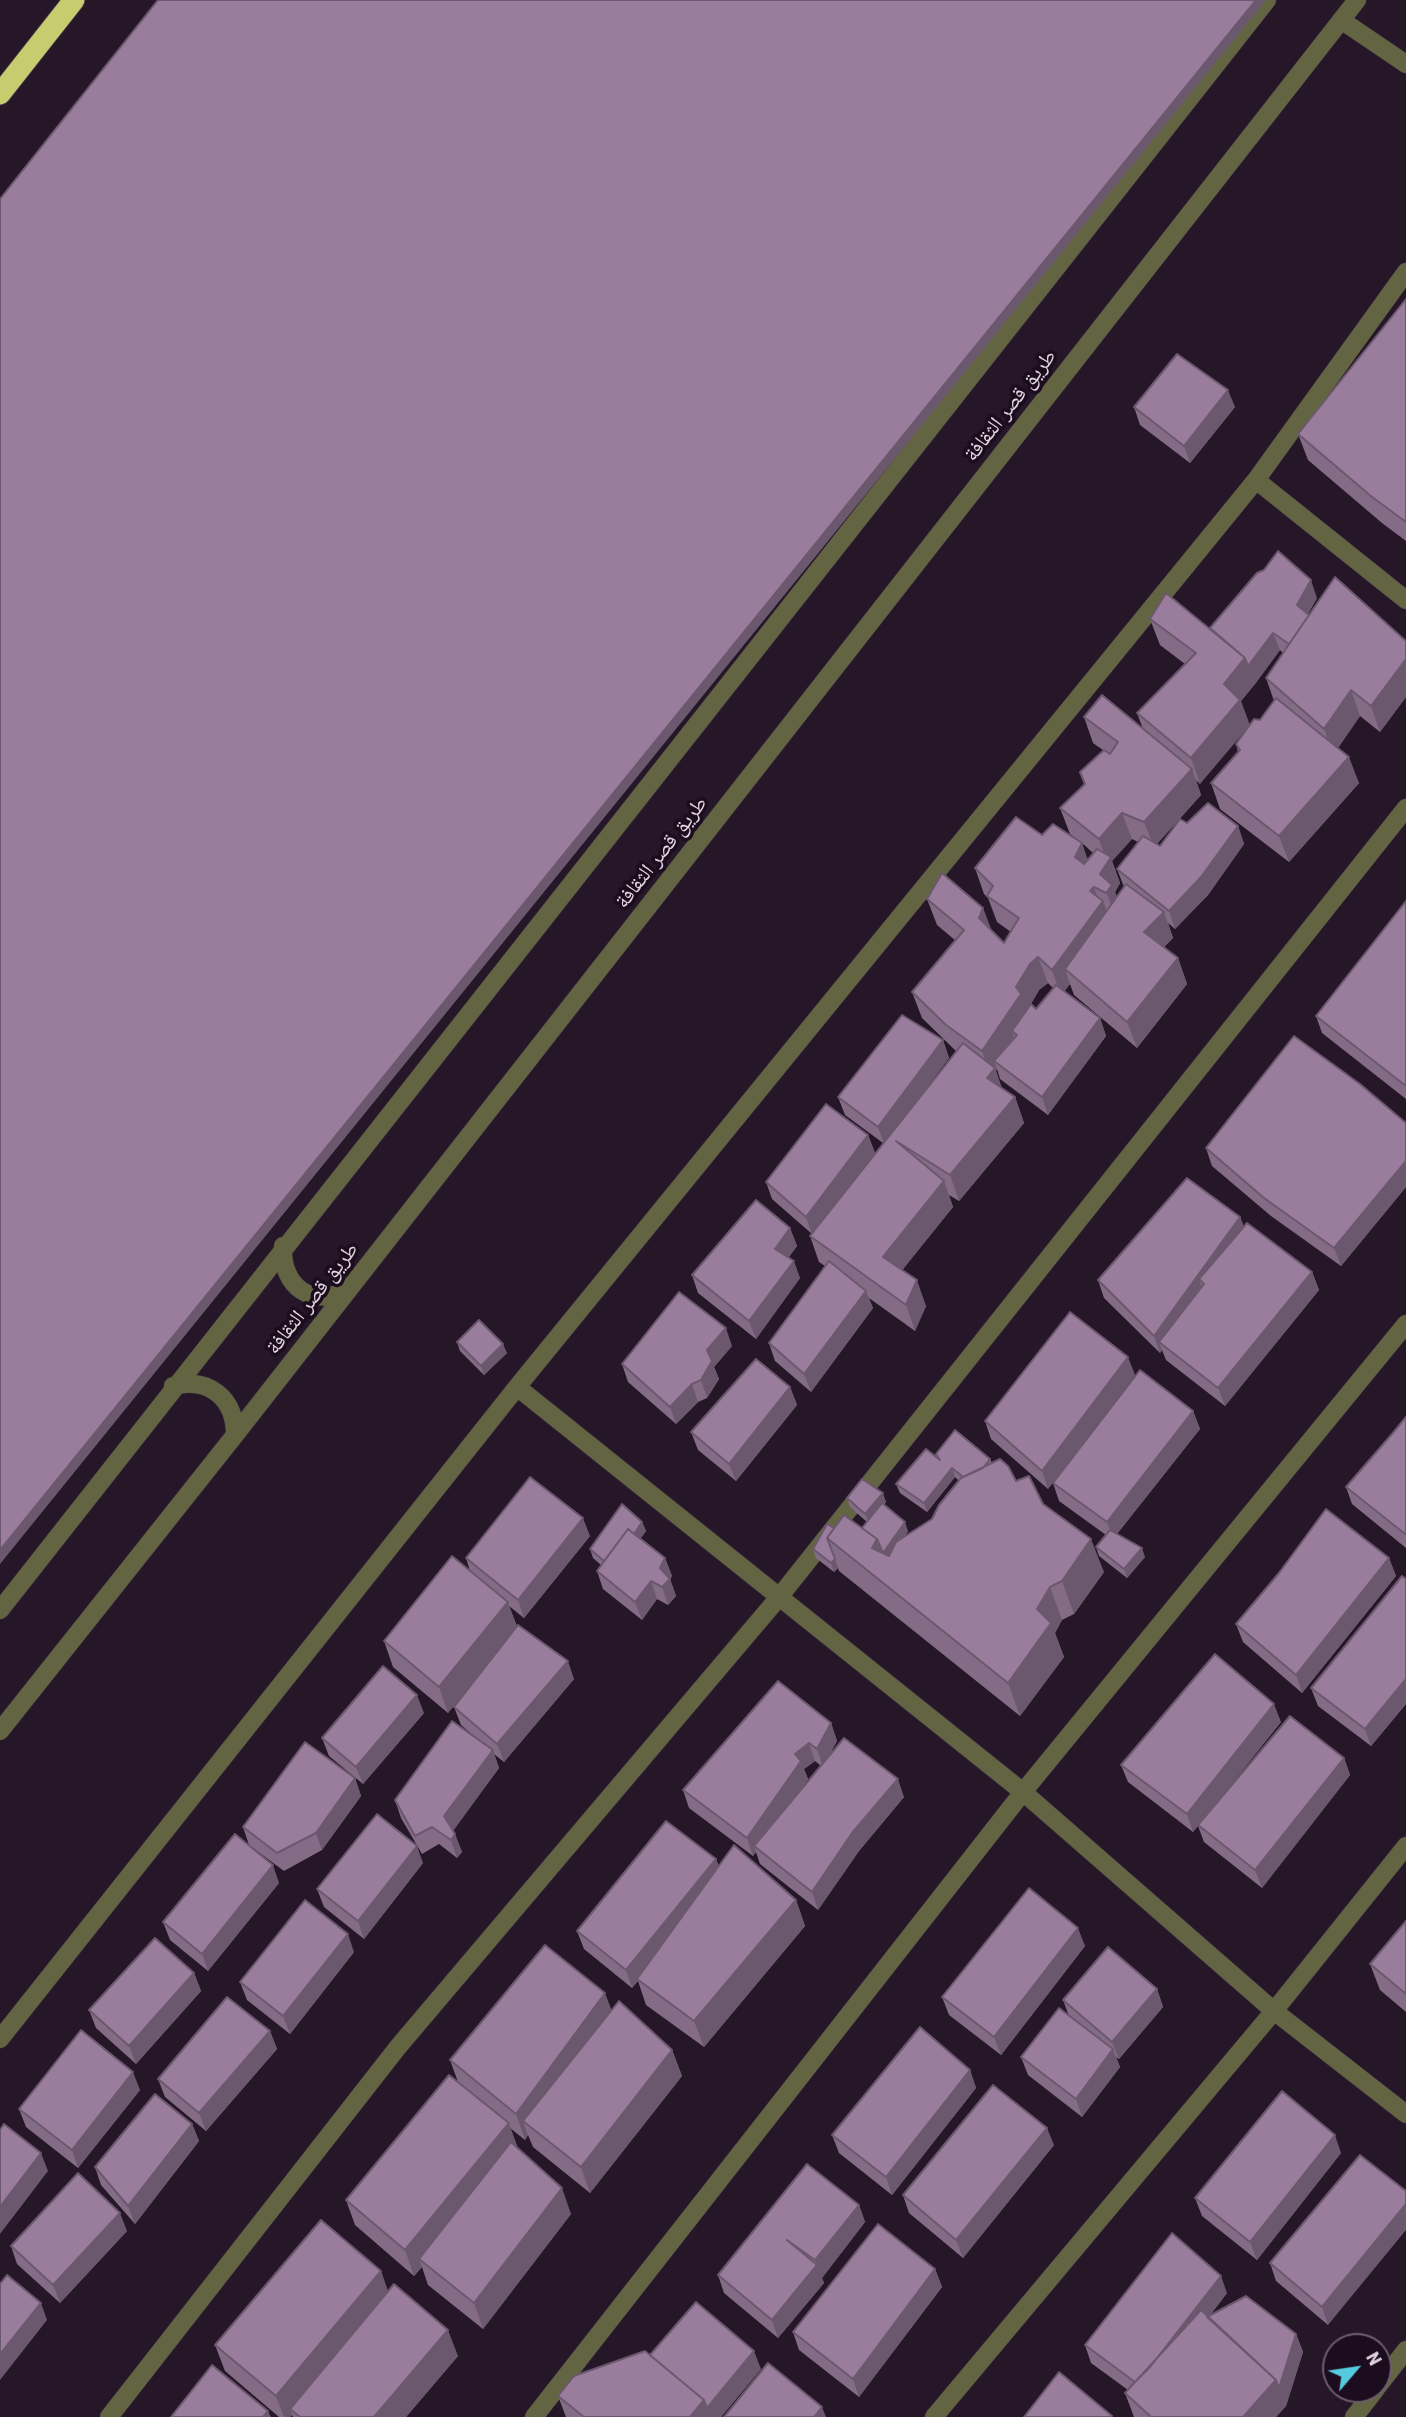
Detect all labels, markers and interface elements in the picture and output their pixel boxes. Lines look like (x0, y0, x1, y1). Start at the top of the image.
street label: طريق قصر الثقافة (959, 345, 1063, 467)
street label: طريق قصر الثقافة (610, 792, 714, 914)
street label: طريق قصر الثقافة (261, 1238, 365, 1360)
north arrow (1322, 2333, 1392, 2403)
text: N (1361, 2348, 1387, 2369)

